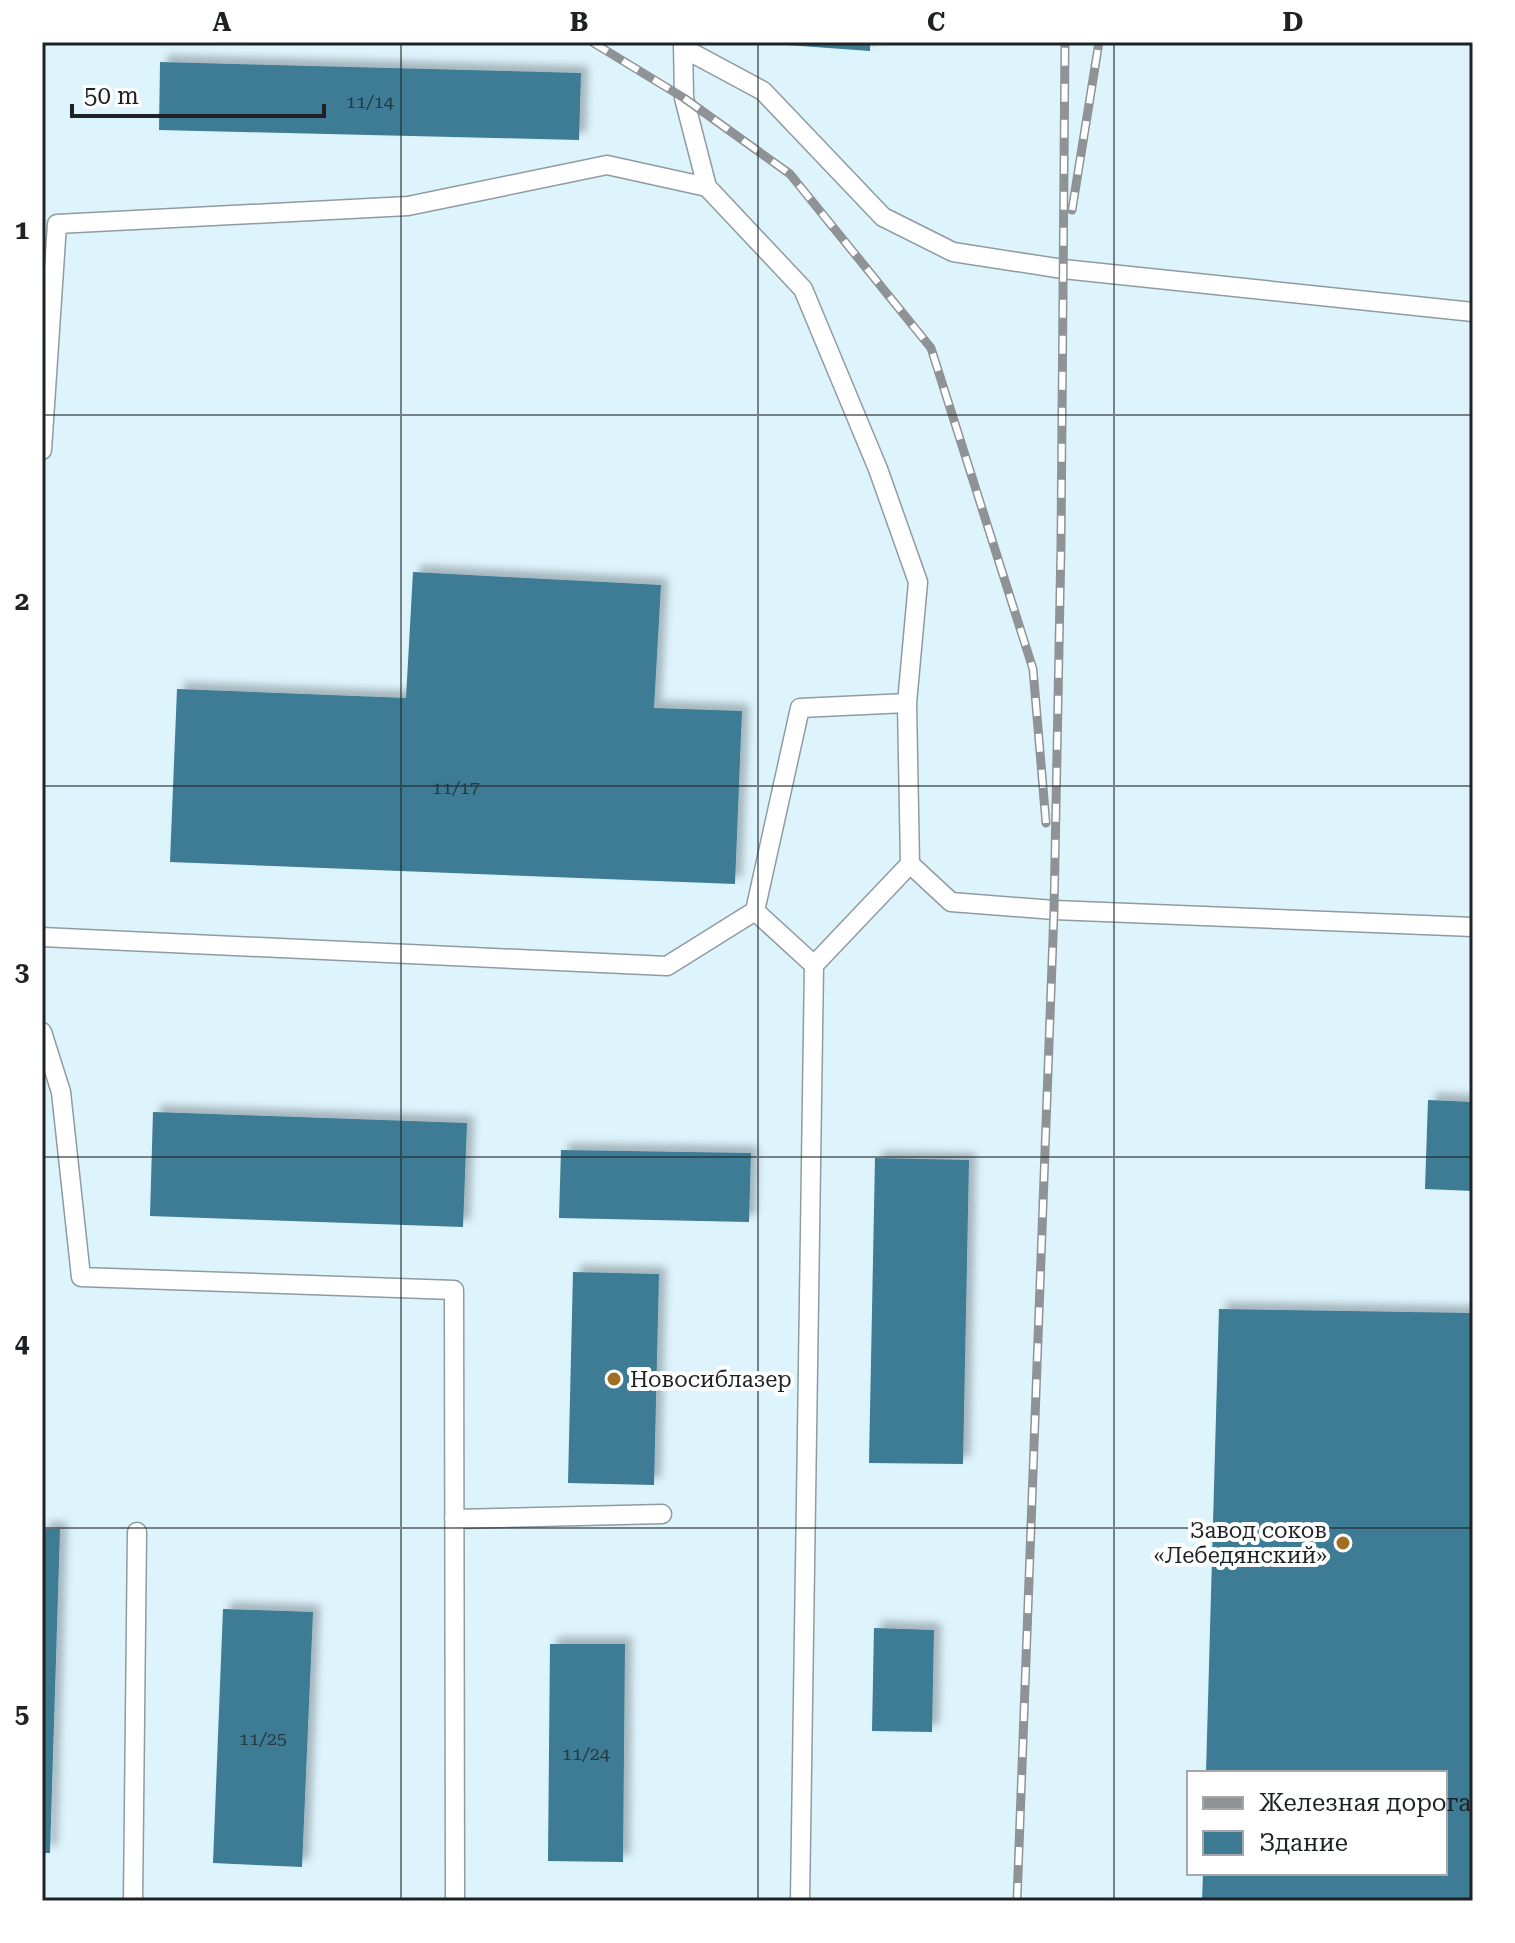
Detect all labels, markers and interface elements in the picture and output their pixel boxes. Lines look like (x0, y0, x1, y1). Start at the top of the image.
text: A (213, 7, 232, 37)
text: B (570, 7, 588, 37)
text: C (927, 7, 945, 37)
text: D (1283, 7, 1303, 37)
scale bar (72, 68, 324, 118)
text: 50 m (84, 82, 139, 110)
house number: 11/14 (346, 91, 394, 112)
text: 1 (15, 215, 29, 245)
text: 2 (15, 586, 29, 616)
house number: 11/17 (432, 777, 480, 798)
text: 3 (15, 957, 29, 987)
text: 4 (15, 1328, 30, 1358)
place label: Новосиблазер (630, 1367, 792, 1392)
marker: Новосиблазер (605, 1370, 623, 1388)
place label: Завод соков «Лебедянский» (1154, 1518, 1327, 1568)
marker: Завод соков «Лебедянский» (1334, 1534, 1352, 1552)
text: 5 (15, 1699, 29, 1729)
house number: 11/25 (239, 1728, 287, 1749)
house number: 11/24 (562, 1743, 610, 1764)
legend (1187, 1771, 1447, 1875)
text: Железная дорога (1259, 1789, 1471, 1817)
text: Здание (1259, 1829, 1348, 1857)

